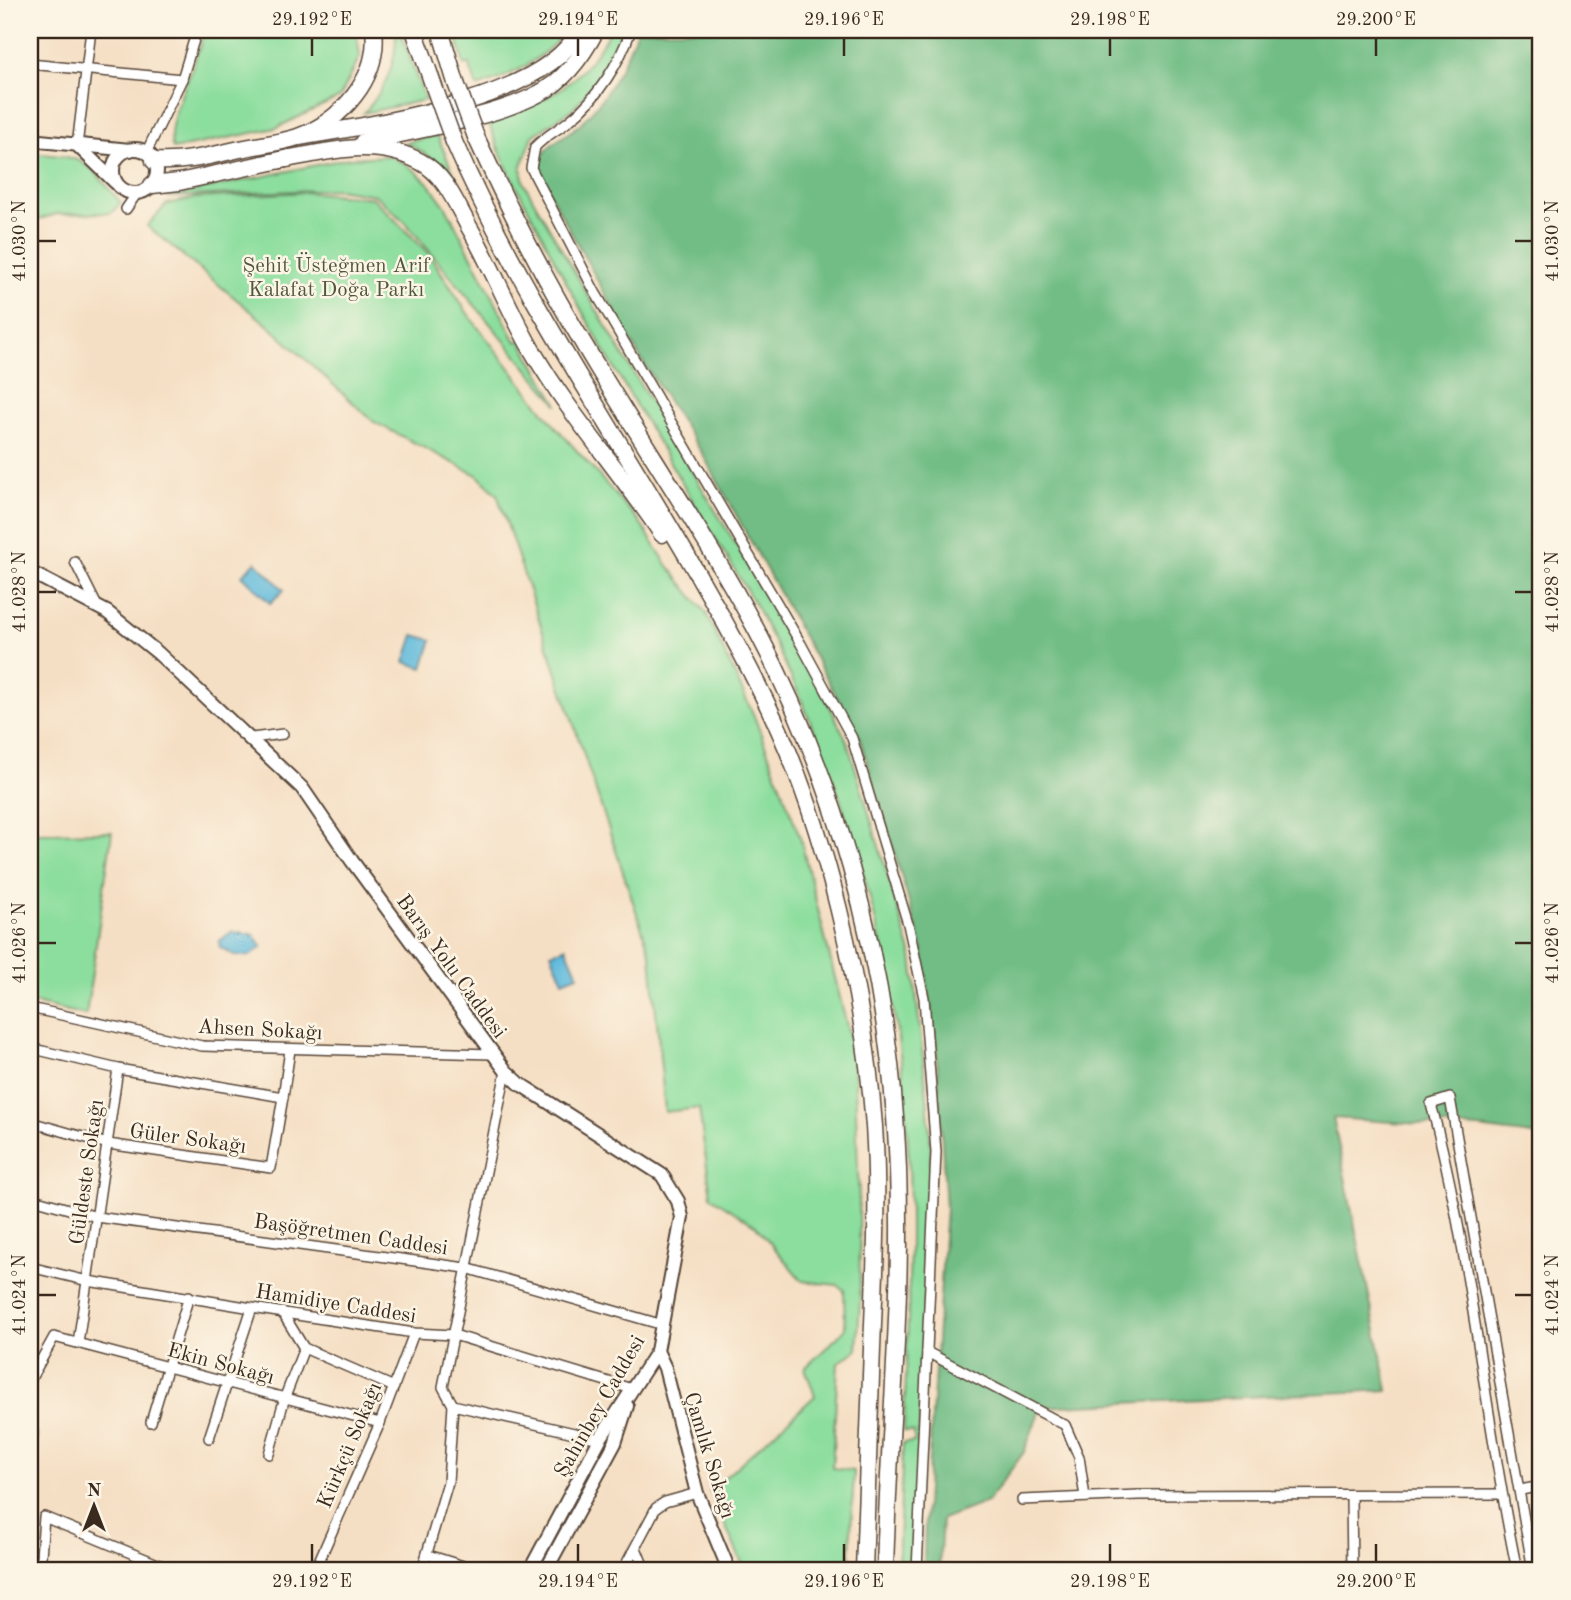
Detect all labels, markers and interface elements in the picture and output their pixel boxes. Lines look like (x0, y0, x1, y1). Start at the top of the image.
text: 29.192°E (272, 11, 352, 29)
text: 29.194°E (538, 11, 618, 29)
text: 29.196°E (804, 11, 884, 29)
text: 29.198°E (1070, 11, 1150, 29)
text: 29.200°E (1336, 11, 1416, 29)
text: 41.030°N (11, 200, 29, 282)
text: 41.030°N (1544, 200, 1562, 282)
park label: Şehit Üsteğmen Arif Kalafat Doğa Parkı (242, 252, 431, 301)
text: 41.028°N (11, 551, 29, 633)
text: 41.028°N (1544, 551, 1562, 633)
street label: Barış Yolu Caddesi (392, 891, 510, 1043)
text: 41.026°N (11, 902, 29, 984)
text: 41.026°N (1544, 902, 1562, 984)
street label: Ahsen Sokağı (197, 1017, 323, 1044)
street label: Güldeste Sokağı (67, 1098, 108, 1246)
street label: Güler Sokağı (128, 1121, 248, 1158)
street label: Başöğretmen Caddesi (252, 1211, 449, 1260)
text: 41.024°N (11, 1254, 29, 1336)
text: 41.024°N (1544, 1254, 1562, 1336)
street label: Hamidiye Caddesi (254, 1281, 418, 1328)
street label: Şahinbey Caddesi (551, 1332, 649, 1481)
street label: Ekin Sokağı (165, 1340, 276, 1389)
street label: Kürkçü Sokağı (314, 1380, 386, 1512)
street label: Çamlık Sokağı (679, 1390, 738, 1521)
north arrow (60, 1470, 130, 1540)
text: N (87, 1482, 102, 1501)
text: 29.192°E (272, 1573, 352, 1591)
text: 29.194°E (538, 1573, 618, 1591)
text: 29.196°E (804, 1573, 884, 1591)
text: 29.198°E (1070, 1573, 1150, 1591)
text: 29.200°E (1336, 1573, 1416, 1591)

